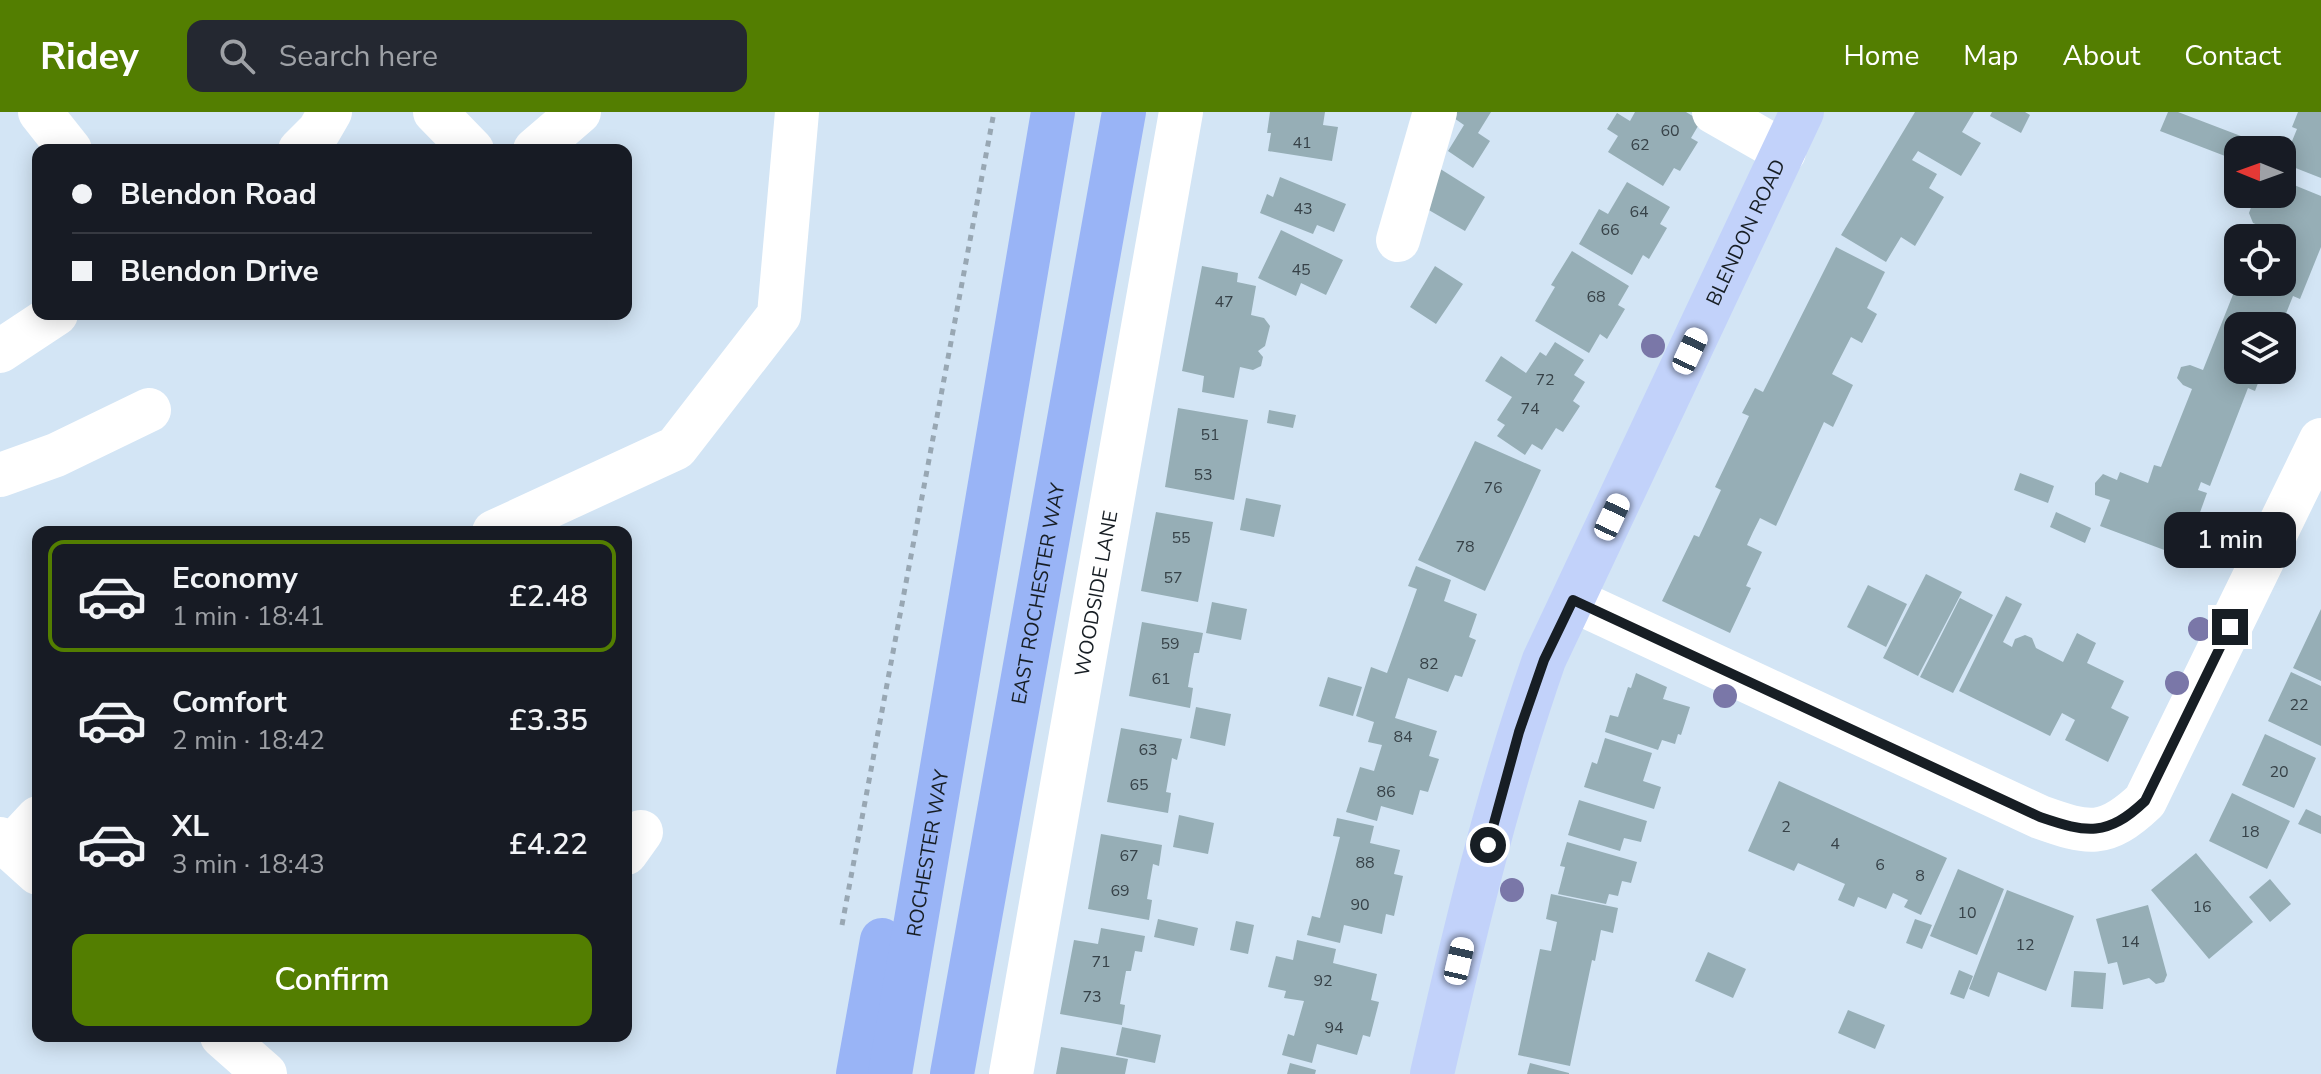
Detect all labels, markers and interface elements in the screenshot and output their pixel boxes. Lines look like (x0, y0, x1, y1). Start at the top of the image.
search box (187, 20, 747, 92)
text: Ridey (40, 31, 139, 82)
icon: search (215, 34, 259, 78)
text: Search here (279, 36, 438, 77)
text: Home (1844, 37, 1919, 75)
text: Map (1963, 37, 2018, 75)
text: About (2062, 37, 2140, 75)
text: Contact (2184, 37, 2281, 75)
house number: 60 (1660, 120, 1680, 142)
house number: 41 (1292, 132, 1312, 154)
house number: 62 (1630, 134, 1650, 156)
north arrow (2224, 136, 2296, 208)
map controls (2224, 136, 2296, 384)
street label: BLENDON ROAD (1700, 155, 1792, 310)
text: Blendon Road (120, 174, 317, 215)
house number: 43 (1293, 198, 1313, 220)
house number: 64 (1629, 201, 1649, 223)
house number: 66 (1600, 219, 1620, 241)
button: locate (2224, 224, 2296, 296)
text: Blendon Drive (120, 251, 319, 292)
house number: 45 (1291, 259, 1311, 281)
house number: 68 (1586, 286, 1606, 308)
house number: 47 (1214, 291, 1234, 313)
button: layers (2224, 312, 2296, 384)
car (1669, 324, 1711, 378)
house number: 72 (1535, 369, 1555, 391)
house number: 74 (1520, 398, 1540, 420)
house number: 51 (1200, 424, 1220, 446)
house number: 53 (1193, 464, 1213, 486)
house number: 76 (1483, 477, 1503, 499)
street label: EAST ROCHESTER WAY (1005, 480, 1072, 706)
car (1591, 490, 1633, 544)
street label: WOODSIDE LANE (1069, 509, 1124, 679)
callout: 1 min (2164, 511, 2296, 567)
text: 1 min (2197, 522, 2263, 557)
house number: 55 (1171, 527, 1191, 549)
house number: 78 (1455, 536, 1475, 558)
text: Economy (172, 558, 298, 599)
icon: car (76, 560, 148, 632)
house number: 57 (1163, 567, 1183, 589)
text: £2.48 (509, 576, 588, 617)
text: 1 min · 18:41 (172, 599, 325, 634)
route end (2212, 609, 2248, 645)
house number: 59 (1160, 633, 1180, 655)
house number: 82 (1419, 653, 1439, 675)
house number: 61 (1151, 668, 1171, 690)
text: Comfort (172, 682, 287, 723)
icon: car (76, 684, 148, 756)
house number: 22 (2289, 694, 2309, 716)
text: £3.35 (509, 700, 588, 741)
text: 2 min · 18:42 (172, 723, 325, 758)
house number: 84 (1393, 726, 1413, 748)
house number: 63 (1138, 739, 1158, 761)
house number: 20 (2269, 761, 2289, 783)
street label: ROCHESTER WAY (900, 767, 956, 939)
house number: 65 (1129, 774, 1149, 796)
house number: 86 (1376, 781, 1396, 803)
text: XL (172, 806, 209, 847)
icon: car (76, 808, 148, 880)
house number: 2 (1781, 816, 1791, 838)
house number: 18 (2240, 821, 2260, 843)
text: £4.22 (509, 824, 588, 865)
route start (1470, 827, 1506, 863)
house number: 4 (1830, 833, 1840, 855)
house number: 67 (1119, 845, 1139, 867)
text: 3 min · 18:43 (172, 847, 325, 882)
house number: 88 (1355, 852, 1375, 874)
house number: 6 (1875, 854, 1885, 876)
house number: 8 (1915, 865, 1925, 887)
house number: 69 (1110, 880, 1130, 902)
house number: 90 (1350, 894, 1370, 916)
house number: 16 (2192, 896, 2212, 918)
house number: 10 (1957, 902, 1977, 924)
house number: 14 (2120, 931, 2140, 953)
button: Confirm (72, 934, 592, 1026)
house number: 12 (2015, 934, 2035, 956)
car (1442, 935, 1476, 987)
house number: 71 (1091, 951, 1111, 973)
house number: 92 (1313, 970, 1333, 992)
house number: 73 (1082, 986, 1102, 1008)
house number: 94 (1324, 1017, 1344, 1039)

